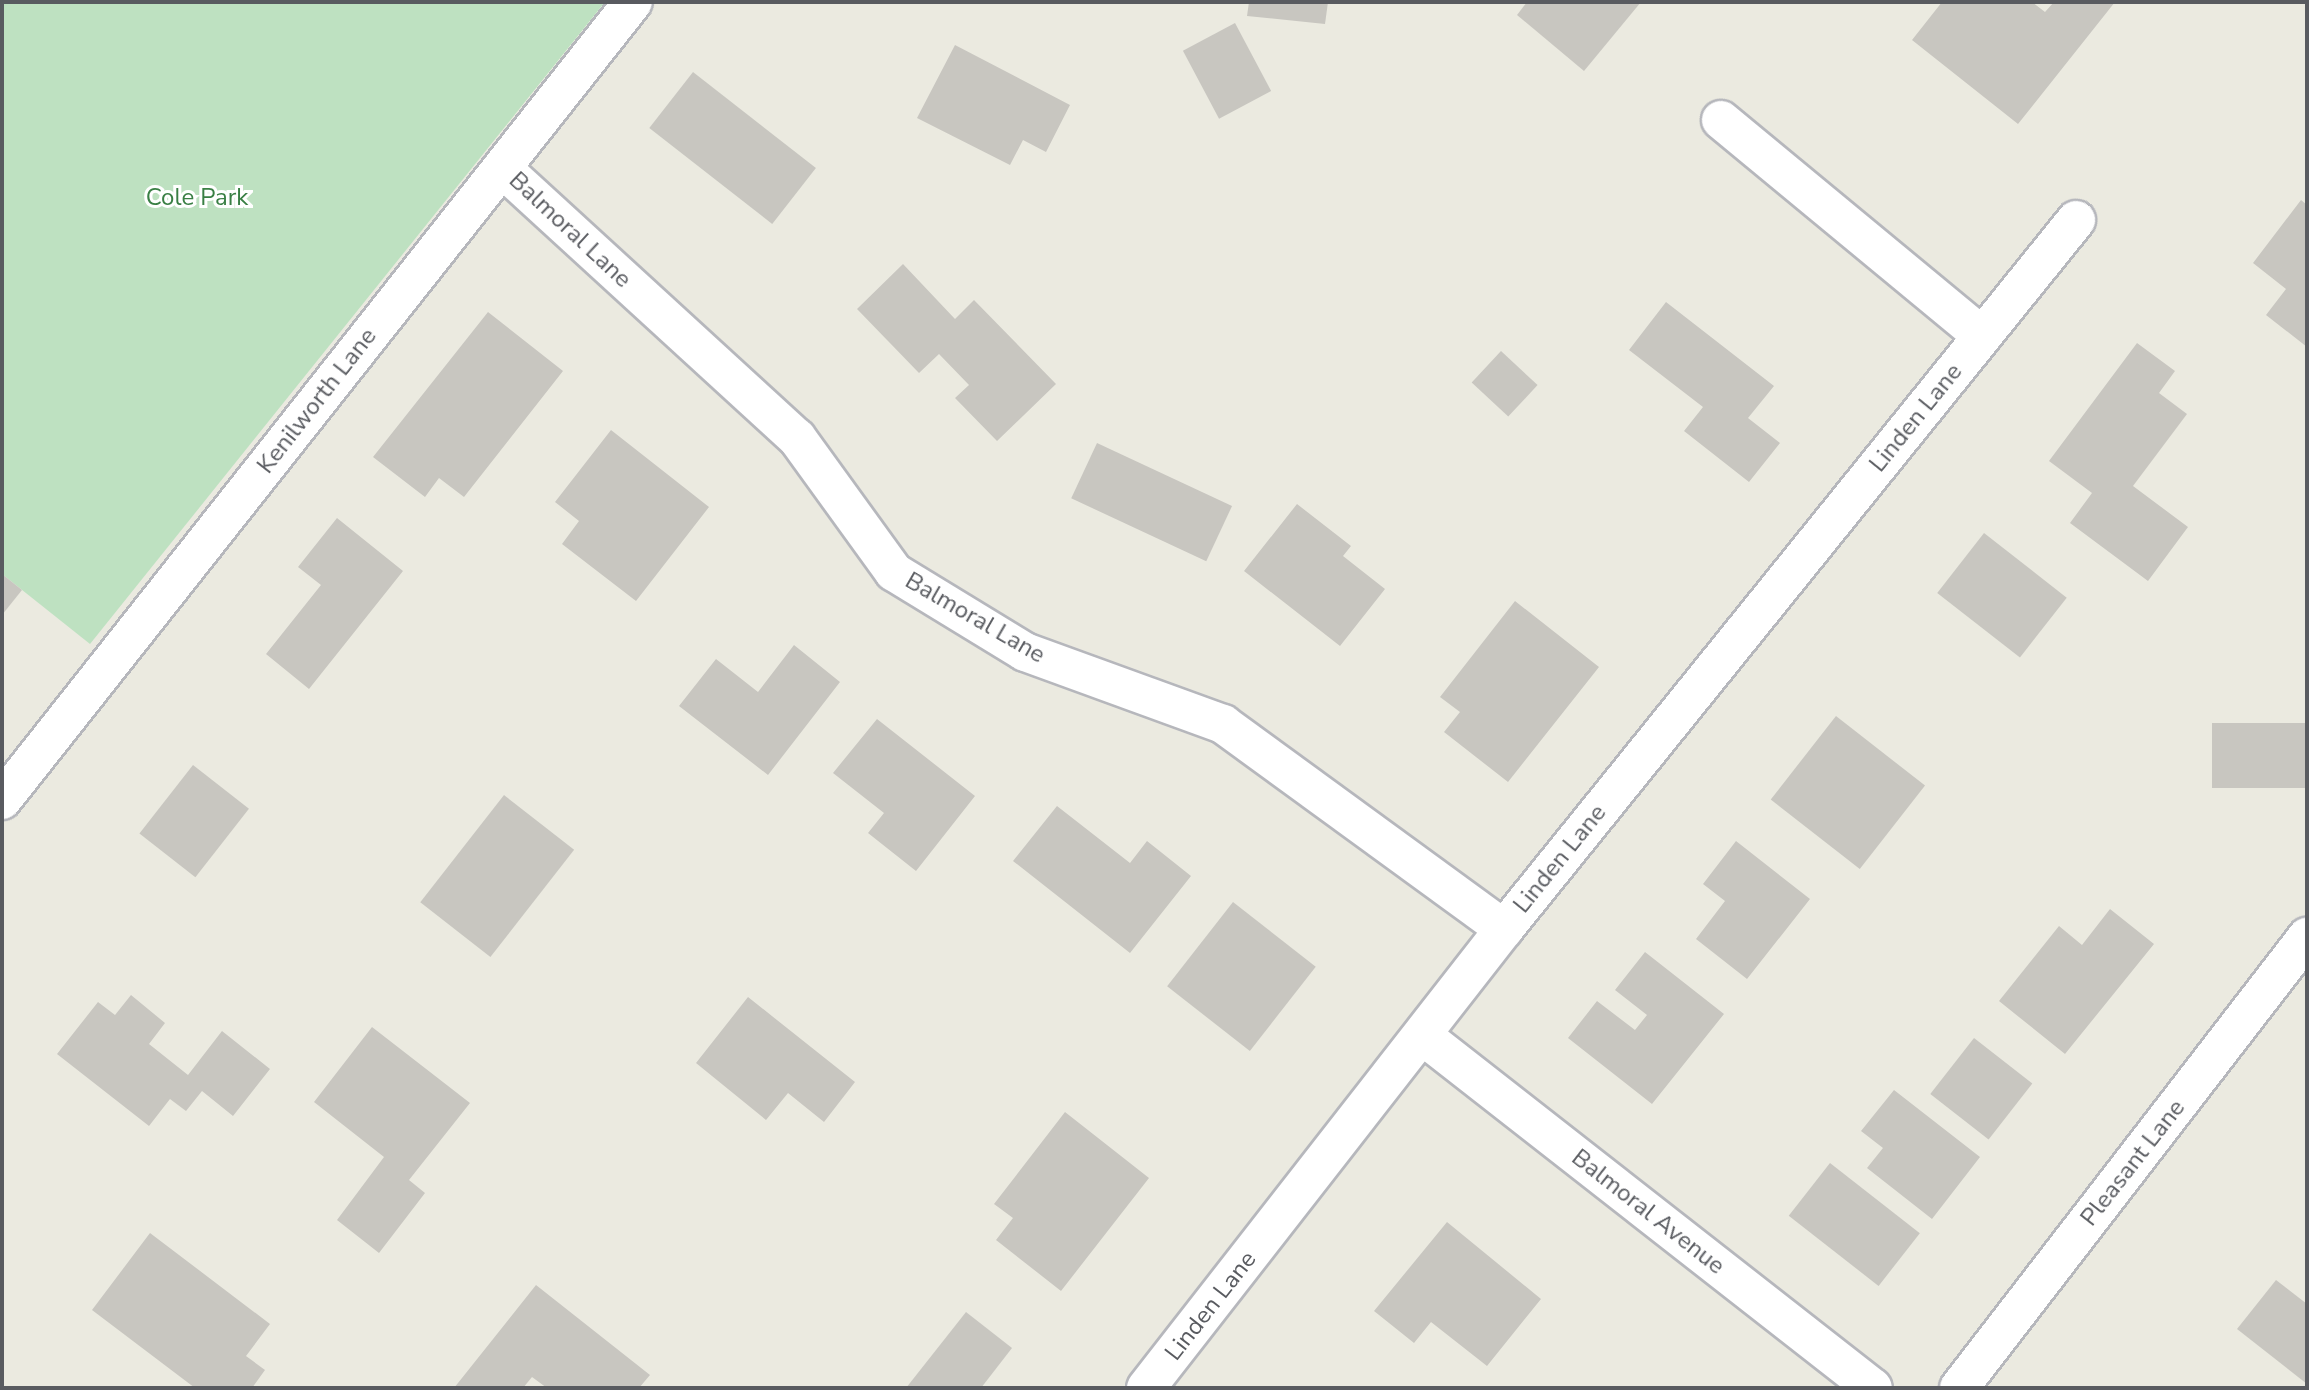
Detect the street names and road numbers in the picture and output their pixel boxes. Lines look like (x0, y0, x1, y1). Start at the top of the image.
street label: Balmoral Lane (503, 166, 637, 294)
street label: Kenilworth Lane (251, 323, 383, 479)
street label: Linden Lane (1864, 358, 1968, 478)
street label: Balmoral Lane (900, 566, 1050, 670)
street label: Linden Lane (1508, 799, 1612, 919)
street label: Pleasant Lane (2075, 1094, 2191, 1232)
street label: Balmoral Avenue (1566, 1143, 1730, 1281)
street label: Linden Lane (1159, 1246, 1263, 1366)

